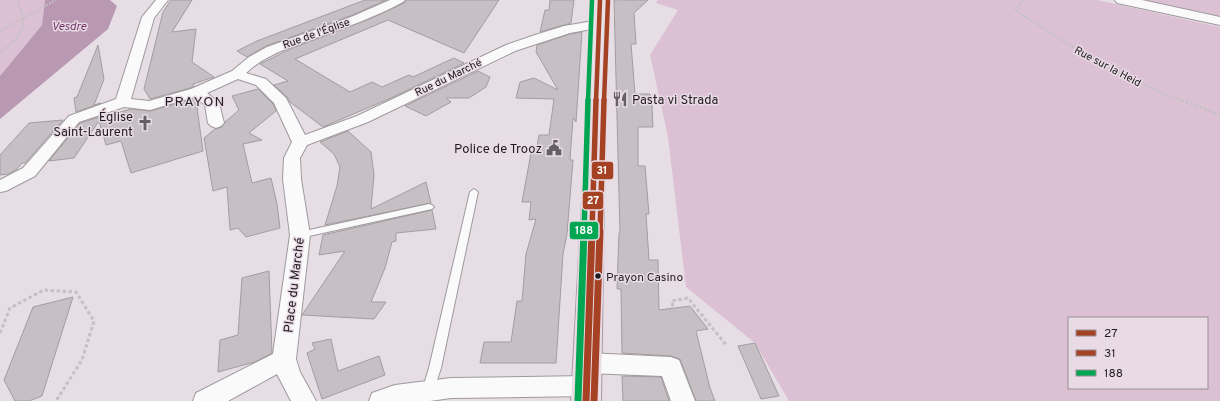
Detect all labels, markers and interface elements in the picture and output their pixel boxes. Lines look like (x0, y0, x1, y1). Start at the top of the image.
street label: Rue de l'Église (280, 14, 352, 53)
water label: Vesdre (52, 19, 87, 35)
street label: Rue sur la Heid (1072, 43, 1143, 90)
street label: Rue du Marché (413, 56, 484, 100)
restaurant icon: Pasta vi Strada (611, 90, 629, 108)
place label: Pasta vi Strada (632, 93, 718, 109)
district label: PRAYON (165, 94, 225, 111)
place label: Église Saint-Laurent (53, 108, 133, 141)
church icon: Église Saint-Laurent (136, 114, 154, 132)
public building icon: Police de Trooz (545, 139, 563, 157)
place label: Police de Trooz (454, 142, 542, 158)
line badge: 31 (591, 161, 614, 180)
text: 31 (597, 164, 607, 178)
line badge: 27 (582, 191, 604, 210)
text: 27 (587, 194, 599, 208)
line badge: 188 (569, 221, 599, 240)
text: 188 (575, 224, 593, 238)
street label: Place du Marché (281, 237, 309, 334)
place label: Prayon Casino (606, 270, 683, 286)
marker: Prayon Casino (593, 271, 603, 281)
legend (1068, 317, 1208, 389)
text: 27 (1104, 326, 1118, 342)
text: 31 (1104, 346, 1116, 362)
text: 188 (1104, 366, 1123, 382)

